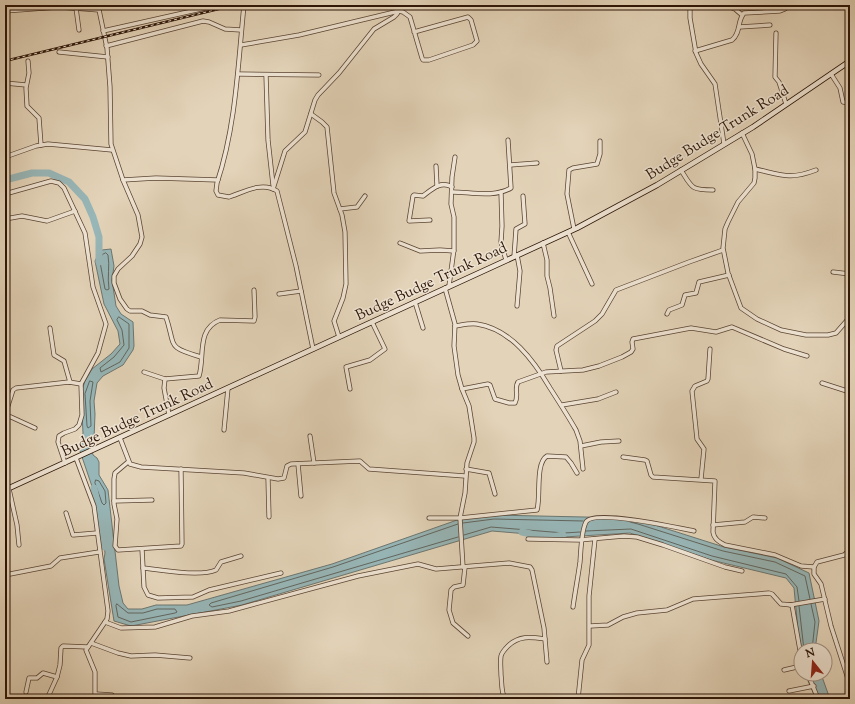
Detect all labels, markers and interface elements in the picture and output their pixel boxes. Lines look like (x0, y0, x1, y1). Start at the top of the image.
street label: Budge Budge Trunk Road (642, 80, 794, 186)
street label: Budge Budge Trunk Road (352, 238, 511, 327)
street label: Budge Budge Trunk Road (58, 374, 217, 463)
north arrow (793, 642, 833, 682)
text: N (803, 644, 817, 663)

